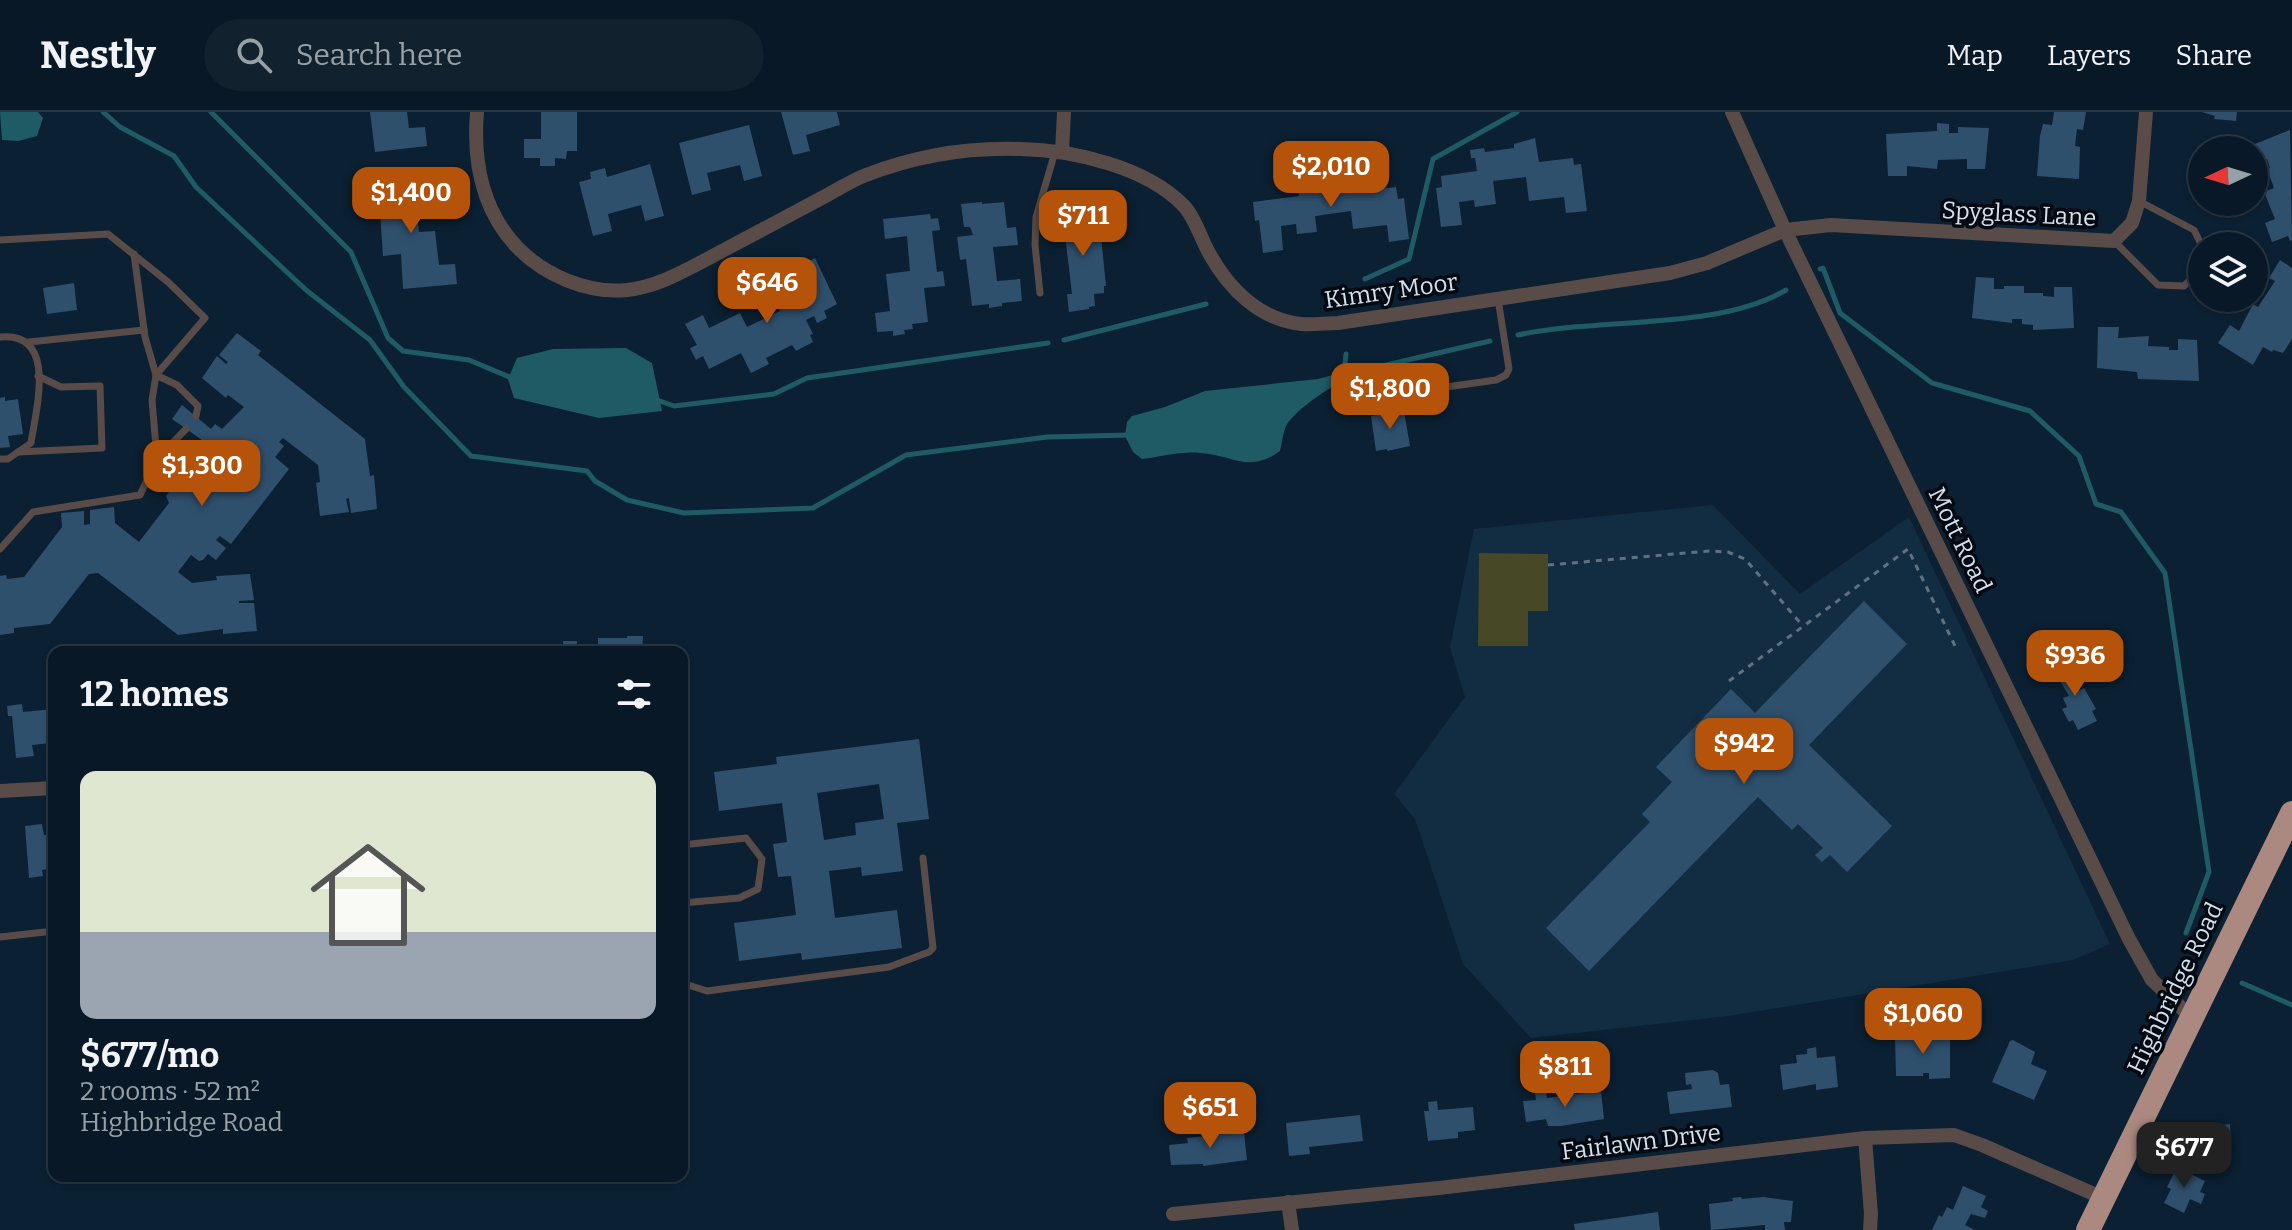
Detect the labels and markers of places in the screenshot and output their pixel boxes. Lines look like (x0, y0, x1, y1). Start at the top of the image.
pin: $2,010 (1266, 141, 1396, 209)
pin: $1,400 (346, 167, 476, 235)
pin: $711 (1036, 190, 1130, 258)
pin: $646 (720, 257, 814, 325)
pin: $1,800 (1325, 363, 1455, 431)
pin: $1,300 (137, 440, 267, 508)
pin: $936 (2028, 630, 2122, 698)
pin: $942 (1697, 718, 1791, 786)
pin: $1,060 (1858, 988, 1988, 1056)
pin: $811 (1518, 1041, 1612, 1109)
pin: $651 (1163, 1082, 1257, 1150)
pin: $677 (2137, 1122, 2231, 1190)

